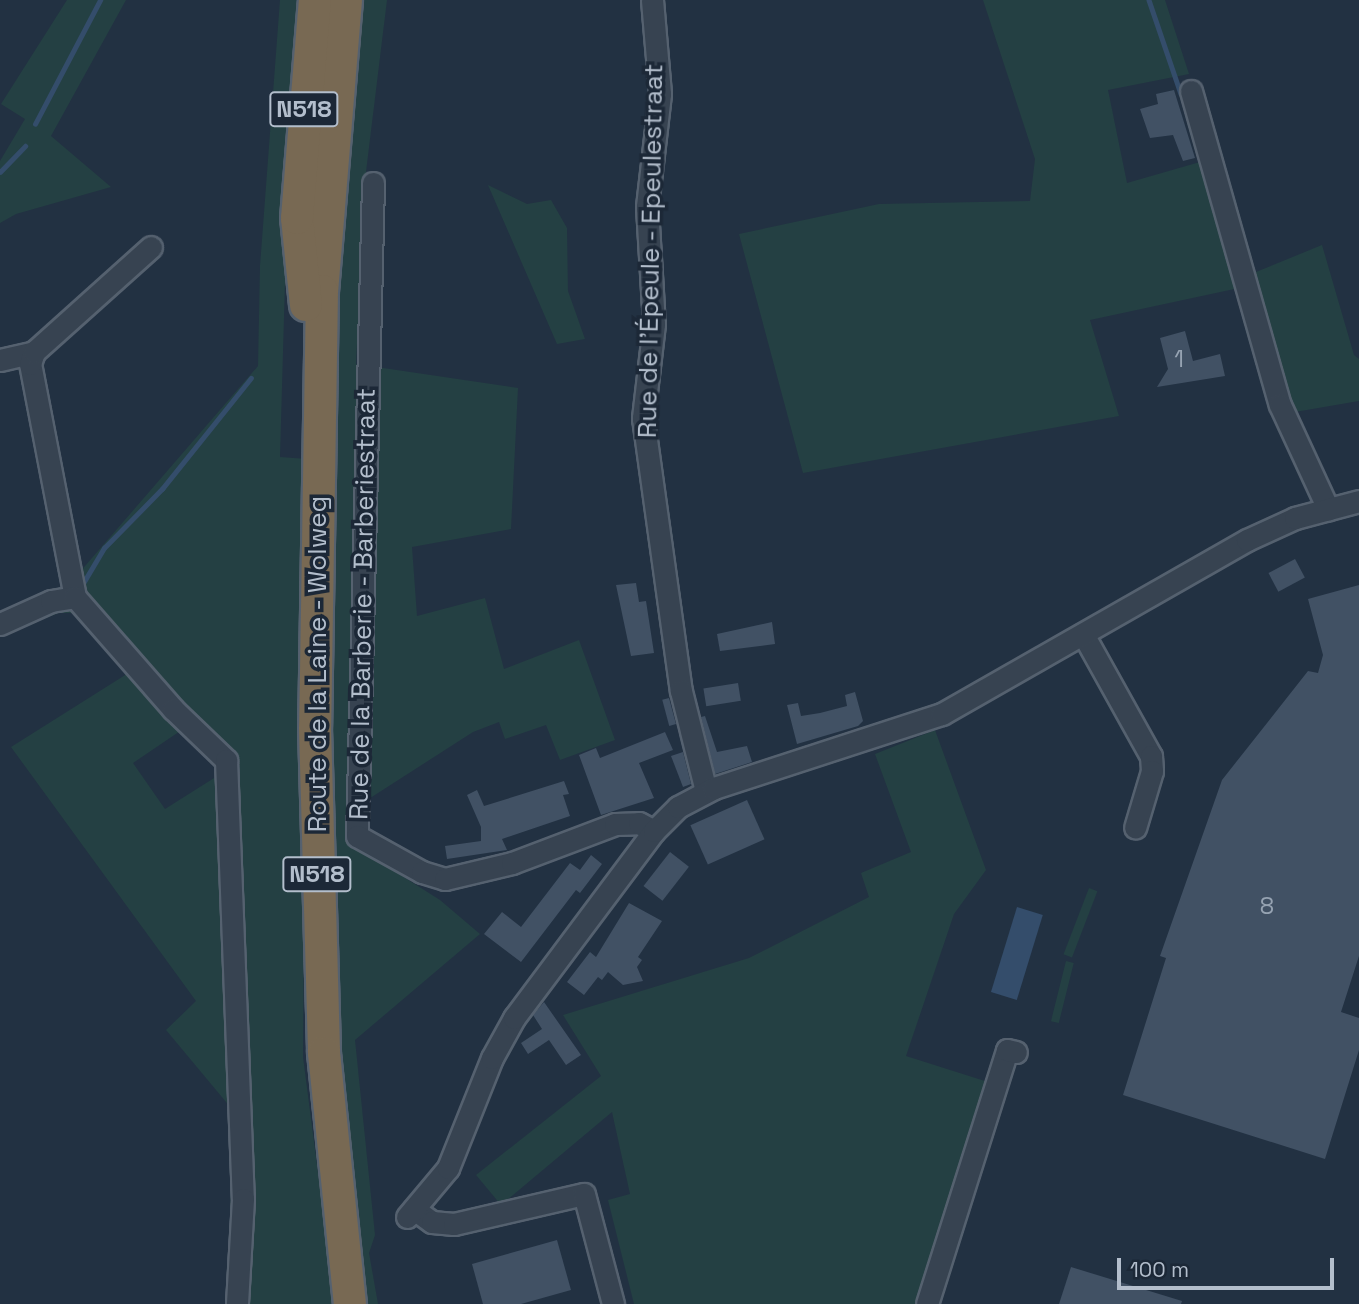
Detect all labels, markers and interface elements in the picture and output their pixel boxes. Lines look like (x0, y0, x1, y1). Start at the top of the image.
street label: Rue de l'Épeule - Epeulestraat (632, 63, 670, 439)
road number: N518 (269, 88, 339, 130)
house number: 1 (1174, 345, 1184, 373)
street label: Rue de la Barberie - Barberiestraat (344, 387, 382, 821)
street label: Route de la Laine - Wolweg (302, 495, 334, 833)
road number: N518 (282, 854, 352, 894)
house number: 8 (1260, 892, 1274, 920)
scale bar (1121, 1244, 1338, 1288)
text: 100 m (1130, 1256, 1189, 1283)

